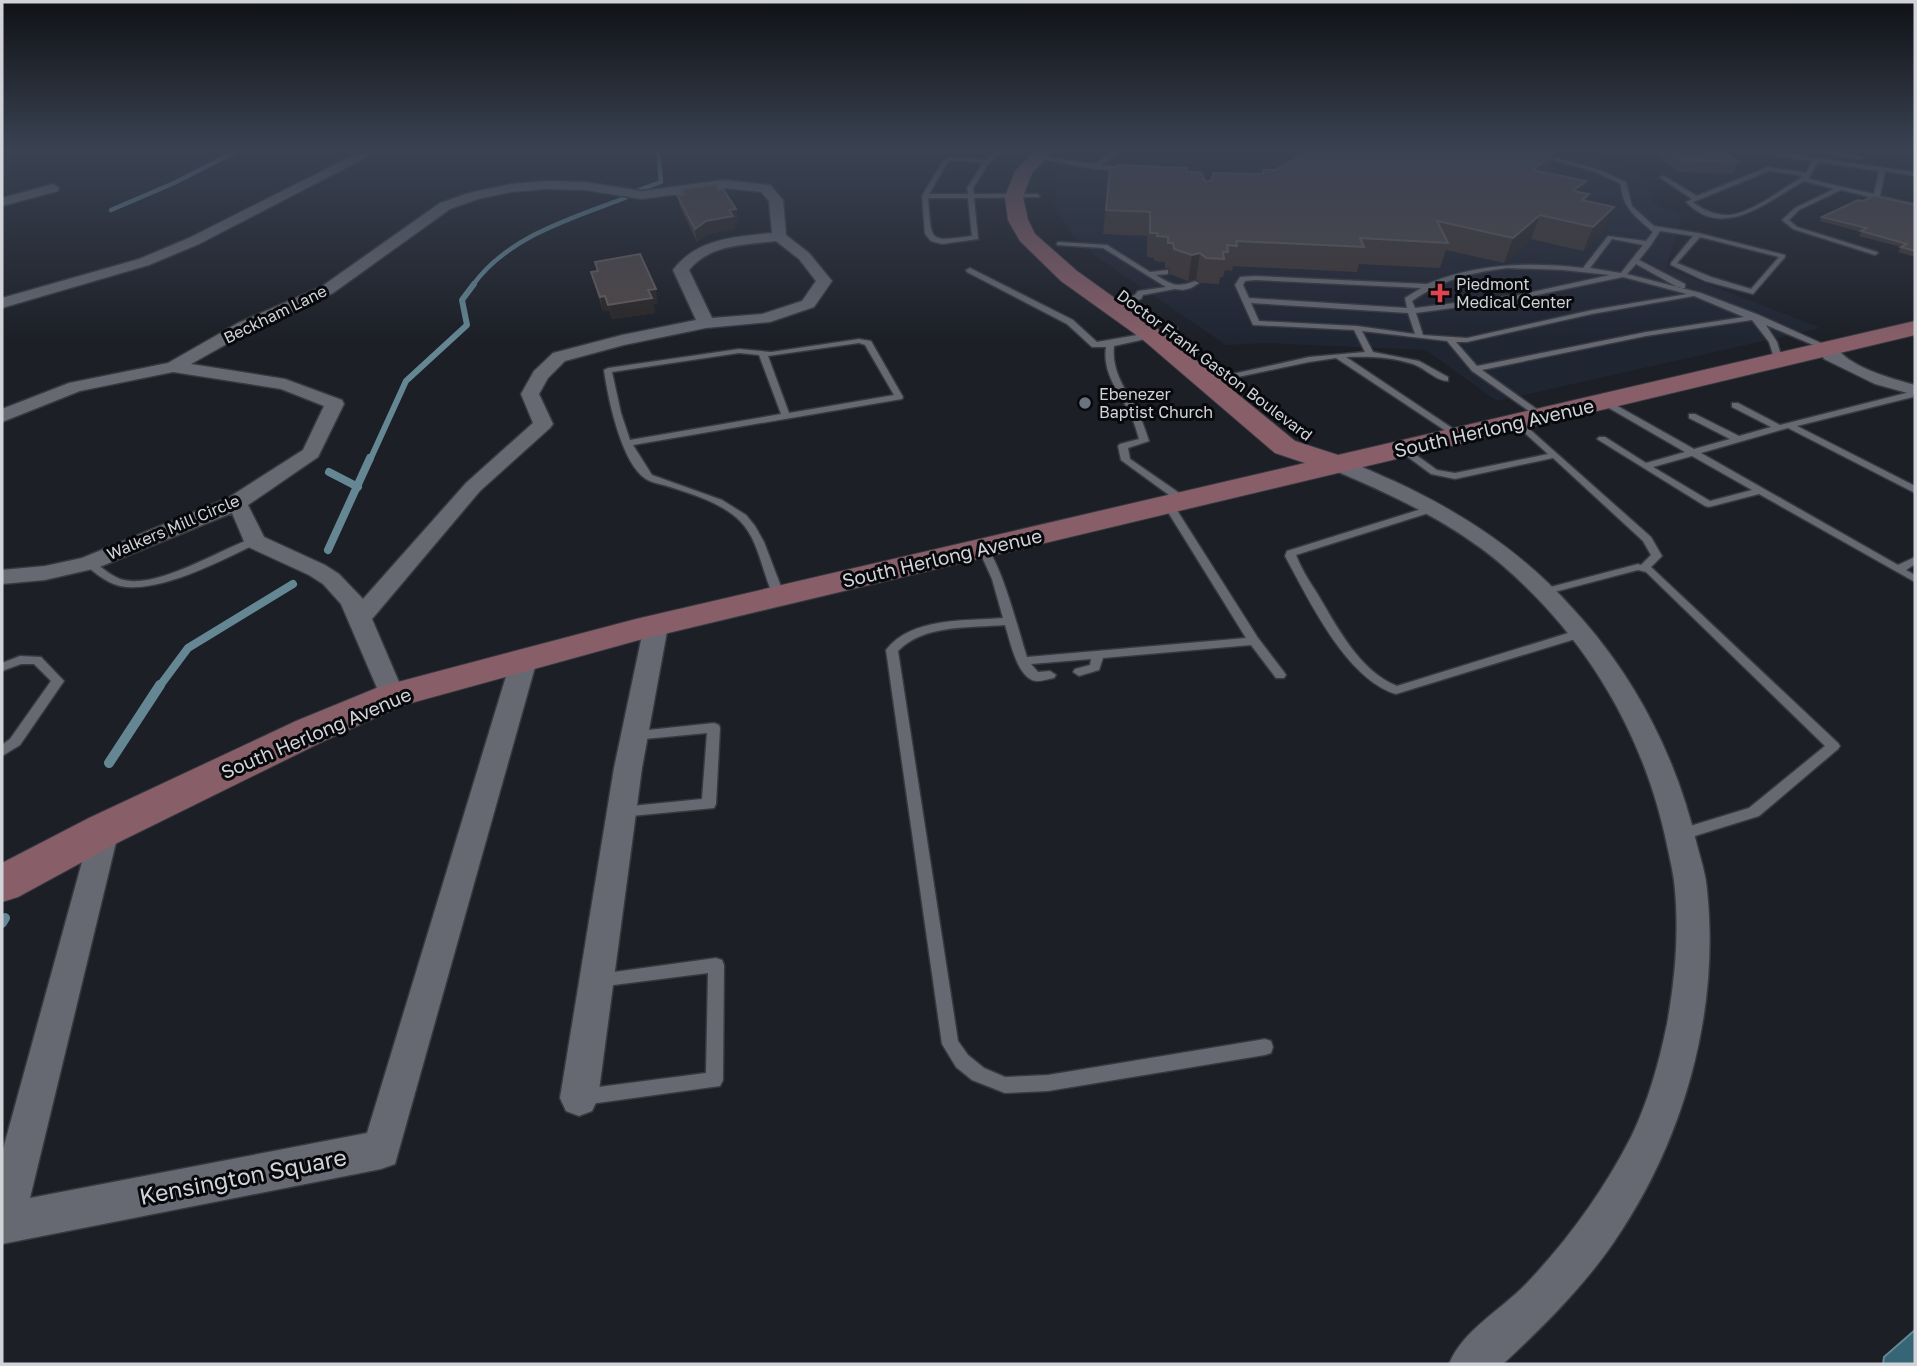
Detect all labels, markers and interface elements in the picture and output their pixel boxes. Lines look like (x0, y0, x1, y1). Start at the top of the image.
place label: Piedmont Medical Center (1456, 274, 1572, 312)
street label: Beckham Lane (220, 280, 330, 348)
marker: Piedmont Medical Center (1430, 283, 1450, 303)
street label: Doctor Frank Gaston Boulevard (1113, 285, 1317, 445)
place label: Ebenezer Baptist Church (1099, 384, 1213, 422)
street label: South Herlong Avenue (1392, 393, 1596, 462)
marker: Ebenezer Baptist Church (1077, 395, 1093, 411)
street label: Walkers Mill Circle (104, 490, 242, 564)
street label: South Herlong Avenue (840, 523, 1044, 592)
street label: South Herlong Avenue (217, 682, 414, 783)
street label: Kensington Square (137, 1142, 349, 1210)

